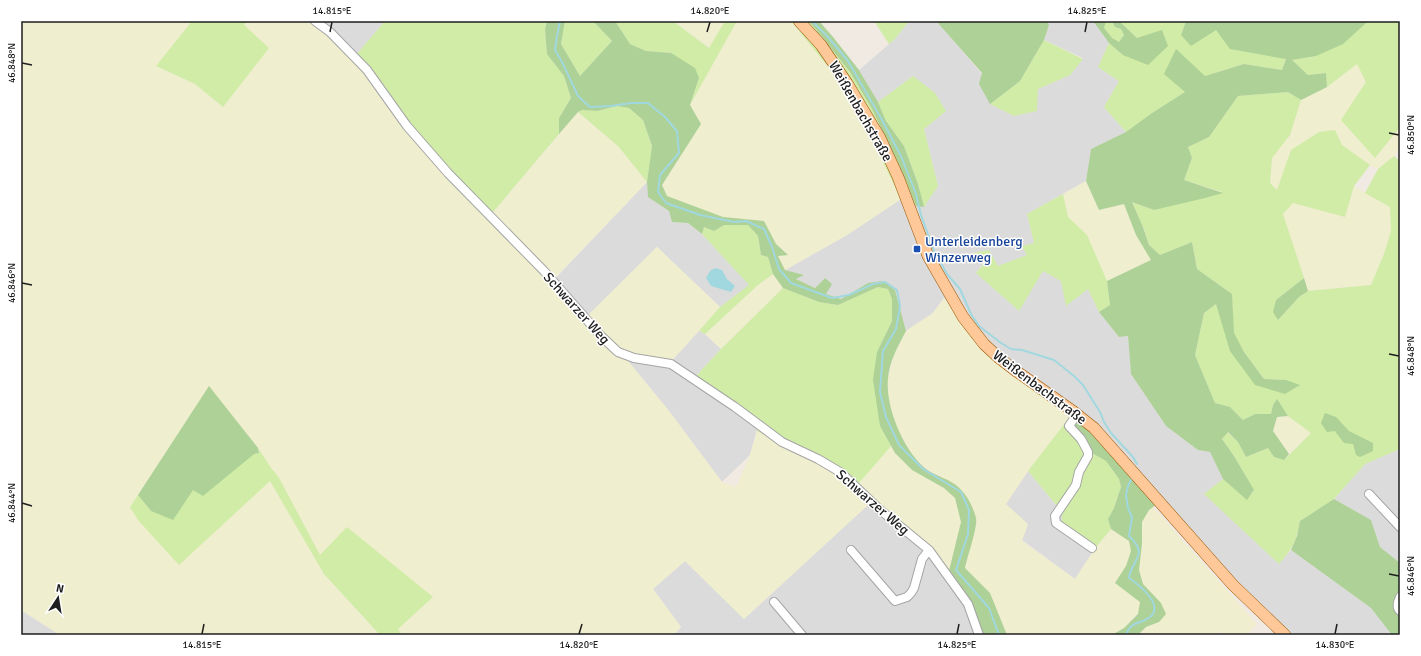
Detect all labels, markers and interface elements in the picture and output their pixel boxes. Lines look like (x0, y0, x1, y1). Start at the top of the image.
text: 14.815°E (313, 5, 352, 17)
text: 14.820°E (691, 5, 730, 17)
text: 14.825°E (1068, 5, 1107, 17)
text: 46.848°N (6, 43, 18, 83)
street label: Weißenbachstraße (825, 58, 896, 164)
text: 46.850°N (1405, 115, 1417, 155)
place label: Unterleidenberg Winzerweg (925, 233, 1023, 266)
marker: Unterleidenberg Winzerweg (912, 244, 922, 254)
text: 46.846°N (6, 263, 18, 303)
street label: Schwarzer Weg (540, 269, 613, 348)
text: 46.848°N (1405, 336, 1417, 376)
street label: Weißenbachstraße (989, 347, 1090, 428)
street label: Schwarzer Weg (833, 466, 913, 539)
text: 46.844°N (6, 483, 18, 523)
text: 46.846°N (1405, 556, 1417, 596)
north arrow (38, 578, 78, 618)
text: N (55, 582, 65, 596)
text: 14.815°E (183, 639, 222, 651)
text: 14.820°E (560, 639, 599, 651)
text: 14.825°E (938, 639, 977, 651)
text: 14.830°E (1316, 639, 1355, 651)

